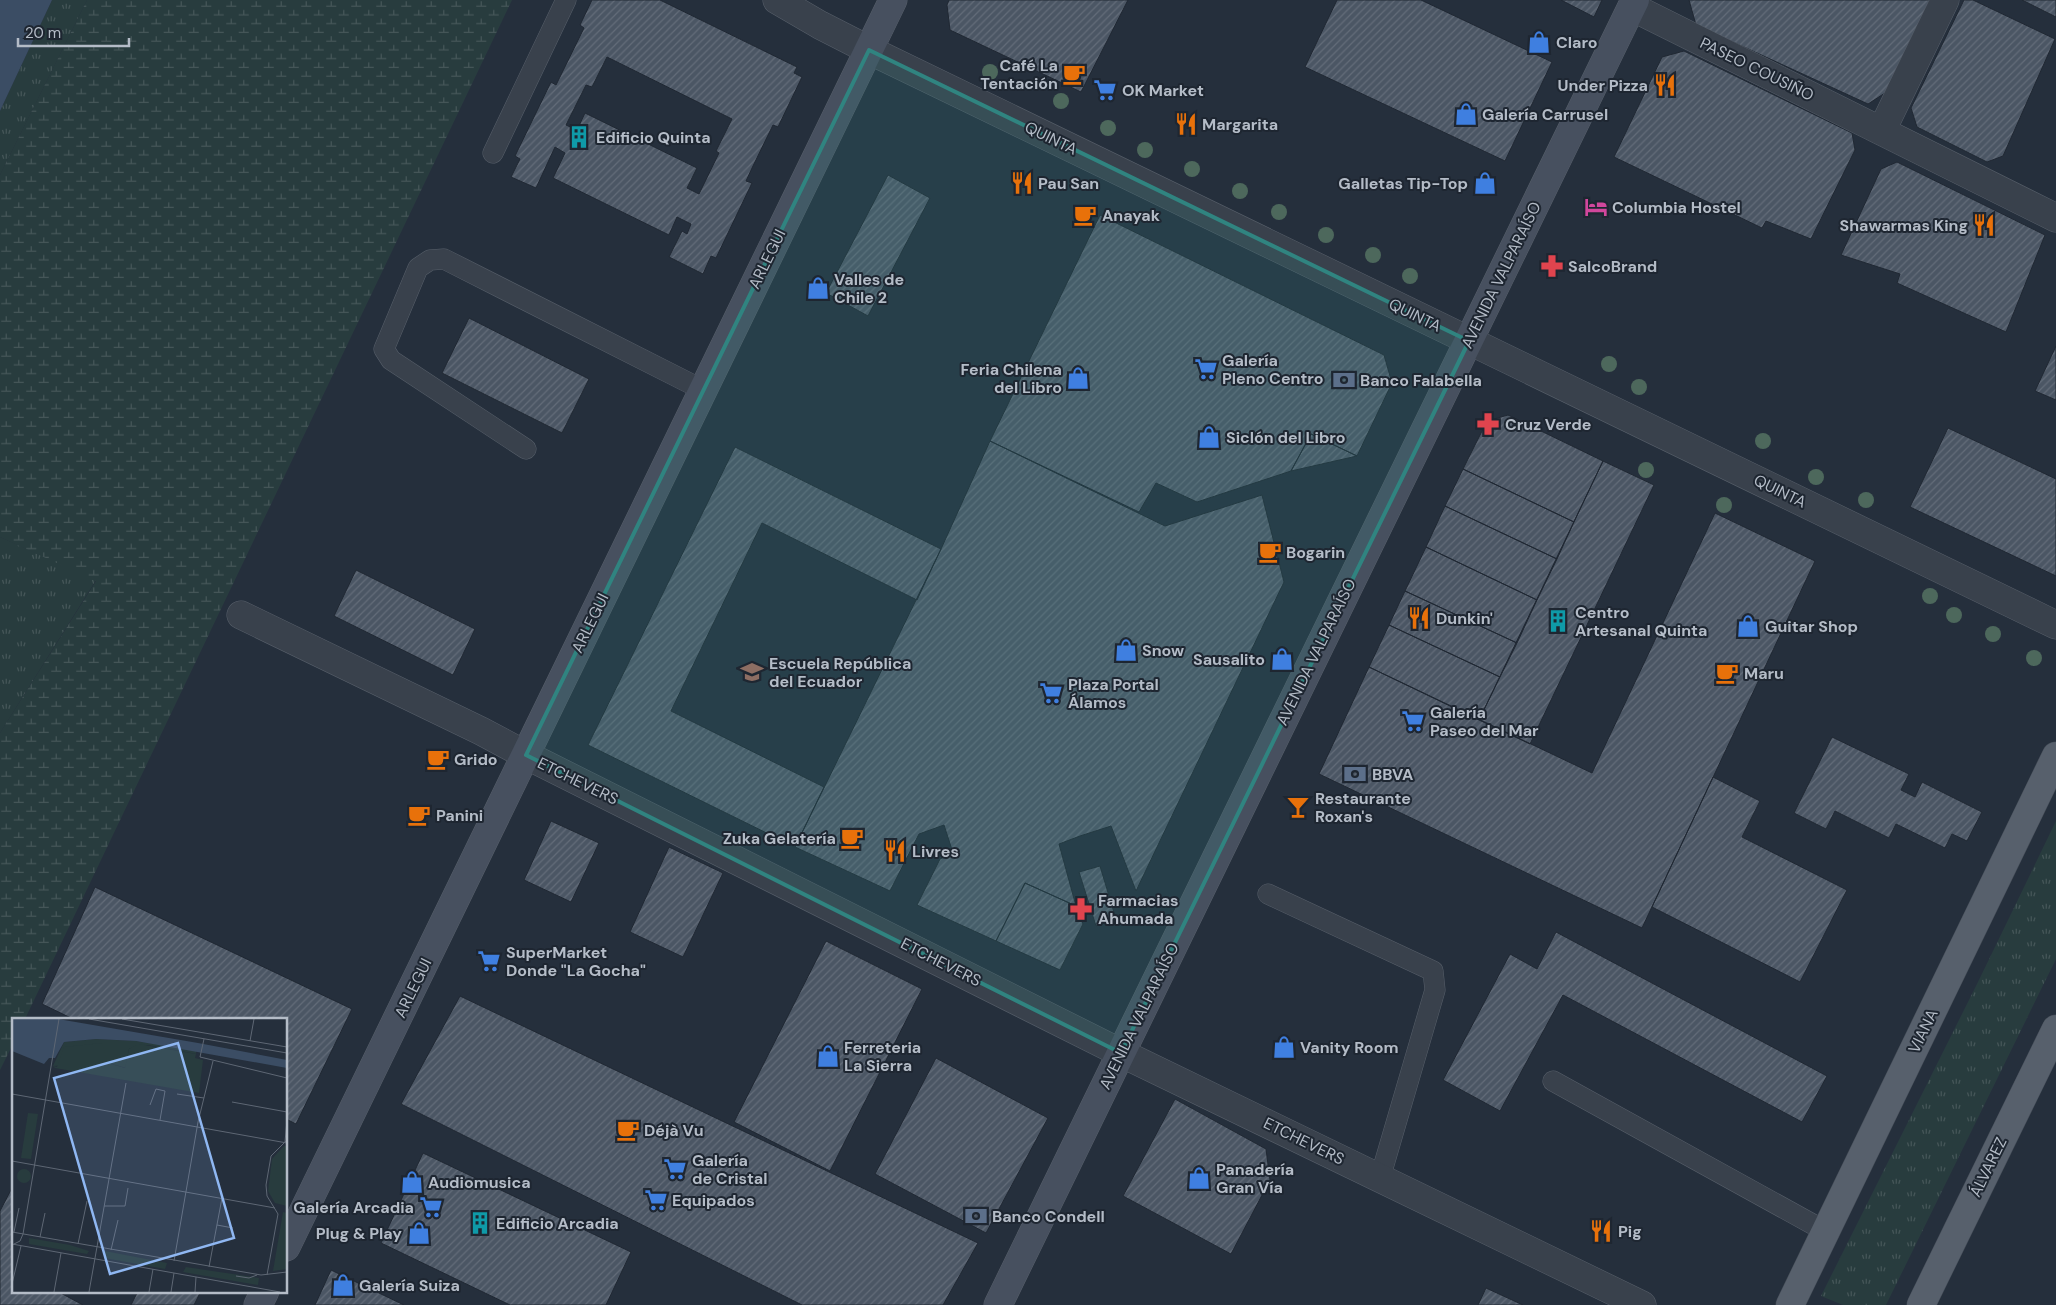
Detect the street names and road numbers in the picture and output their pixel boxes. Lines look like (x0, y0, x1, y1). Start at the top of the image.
street label: PASEO COUSIÑO (1697, 32, 1817, 106)
street label: QUINTA (1021, 116, 1081, 160)
street label: AVENIDA VALPARAÍSO (1456, 198, 1546, 352)
street label: ARLEGUI (744, 226, 790, 292)
street label: QUINTA (1385, 293, 1445, 337)
street label: QUINTA (1750, 469, 1810, 513)
street label: AVENIDA VALPARAÍSO (1271, 575, 1361, 729)
street label: ARLEGUI (567, 590, 613, 656)
street label: ETCHEVERS (534, 752, 622, 810)
street label: ETCHEVERS (897, 933, 985, 991)
street label: AVENIDA VALPARAÍSO (1094, 939, 1184, 1093)
street label: ARLEGUI (390, 955, 436, 1021)
street label: VIANA (1903, 1005, 1943, 1057)
street label: ETCHEVERS (1260, 1112, 1348, 1170)
street label: ÁLVAREZ (1965, 1134, 2011, 1200)

